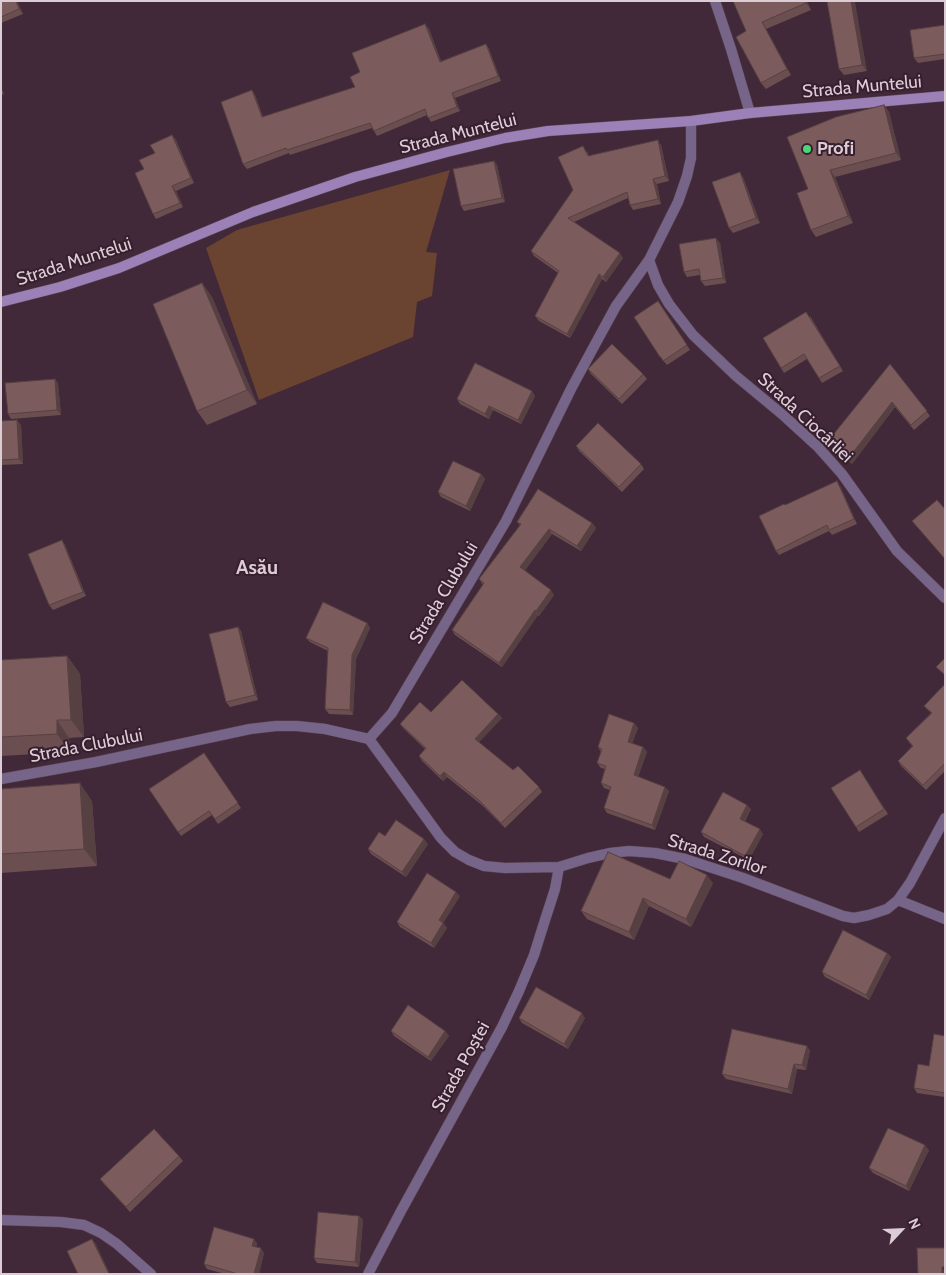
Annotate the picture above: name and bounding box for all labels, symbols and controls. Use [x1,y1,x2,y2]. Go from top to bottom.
street label: Strada Muntelui [801,71,923,103]
street label: Strada Muntelui [397,109,519,159]
place label: Profi [817,138,854,160]
marker: Profi [801,143,813,155]
street label: Strada Muntelui [14,233,134,291]
street label: Strada Ciocârliei [753,368,857,468]
street label: Strada Clubului [405,538,483,648]
district label: Asău [236,556,278,580]
street label: Strada Clubului [28,724,144,768]
street label: Strada Zorilor [665,830,769,880]
street label: Strada Poștei [427,1018,495,1116]
north arrow [876,1205,926,1255]
text: N [904,1215,925,1232]

